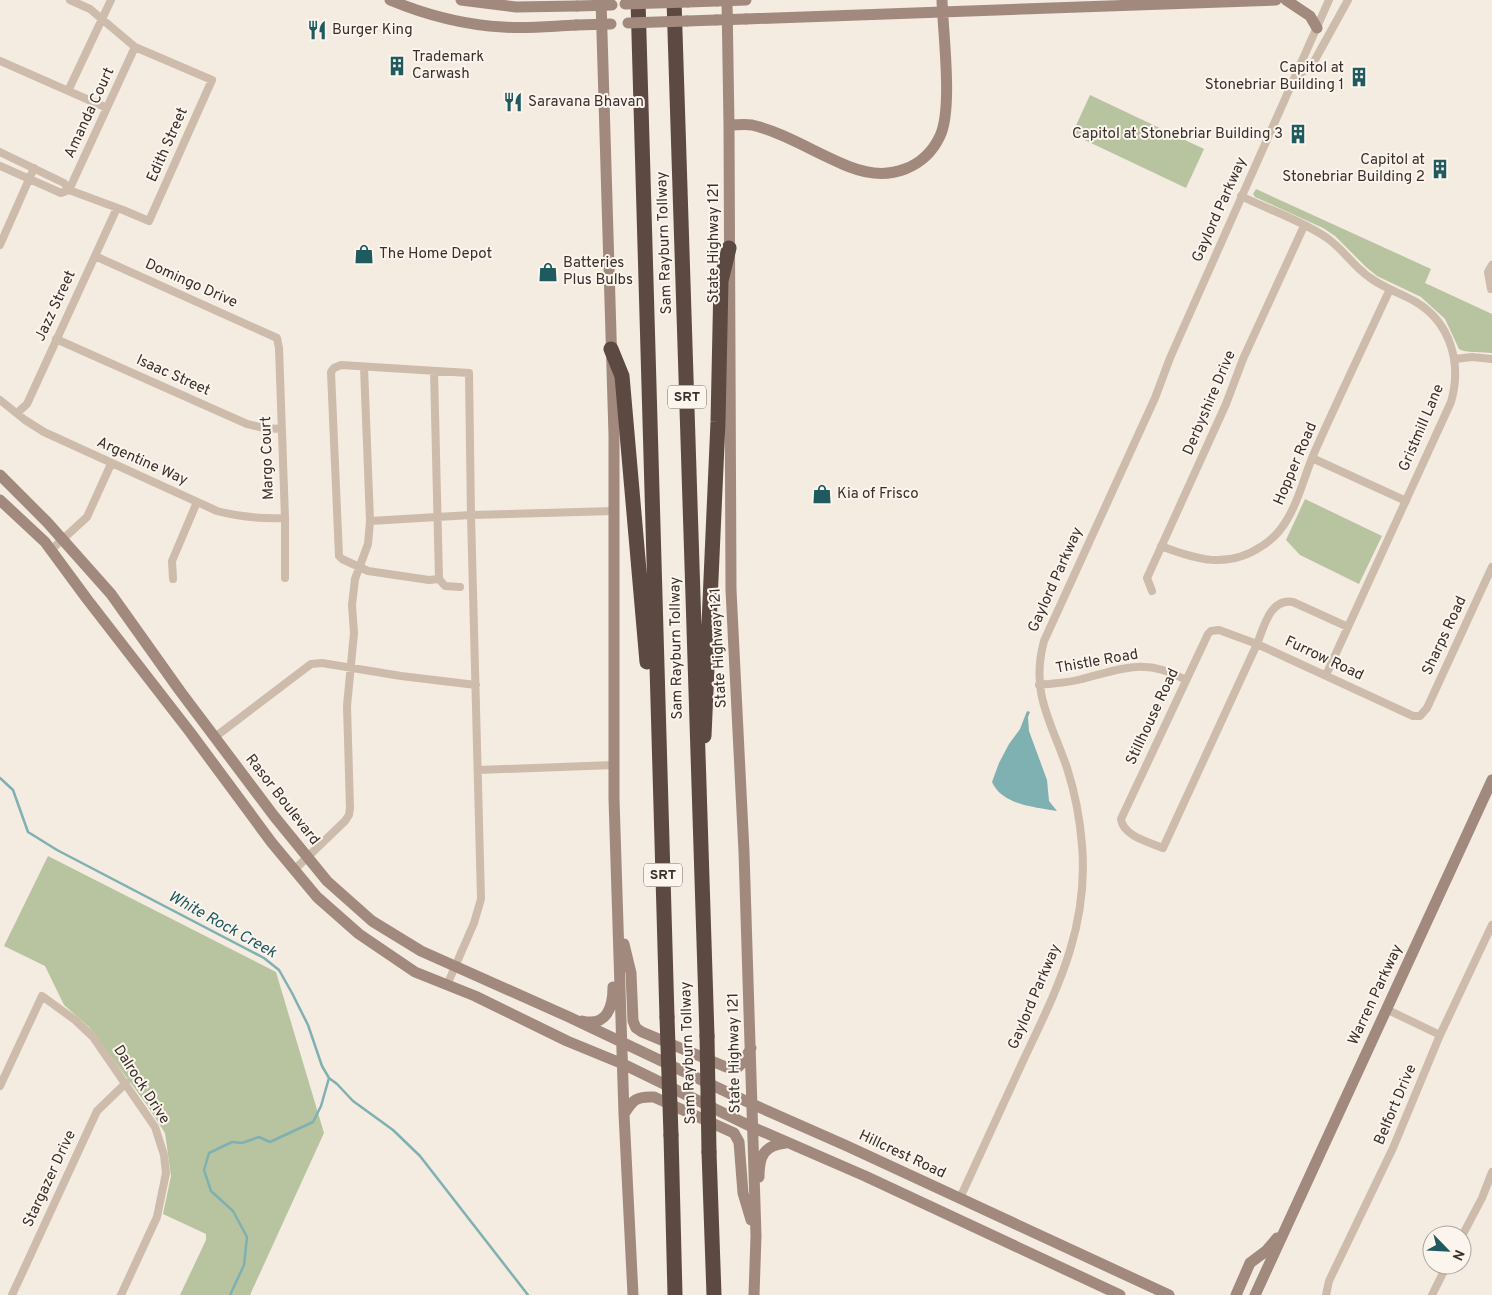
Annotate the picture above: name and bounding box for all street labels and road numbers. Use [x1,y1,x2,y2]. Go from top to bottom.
street label: Amanda Court [61,65,119,161]
street label: Edith Street [143,105,193,185]
street label: Gaylord Parkway [1188,155,1252,265]
street label: Sam Rayburn Tollway [653,171,677,315]
street label: State Highway 121 [705,183,724,303]
street label: Domingo Drive [142,255,240,313]
street label: Jazz Street [31,268,81,344]
street label: Derbyshire Drive [1179,348,1241,458]
street label: Isaac Street [133,351,213,401]
street label: Gristmill Lane [1395,381,1449,475]
road number: SRT [668,386,706,408]
street label: Margo Court [257,416,279,500]
street label: Hopper Road [1270,420,1322,508]
street label: Argentine Way [94,433,191,491]
street label: Gaylord Parkway [1024,525,1088,635]
street label: Sam Rayburn Tollway [666,576,688,720]
street label: State Highway 121 [706,587,732,709]
street label: Sharps Road [1418,593,1472,679]
street label: Furrow Road [1282,632,1366,686]
street label: Thistle Road [1054,645,1140,679]
street label: Stillhouse Road [1122,666,1184,768]
street label: Rasor Boulevard [241,751,323,849]
road number: SRT [644,864,682,886]
street label: Gaylord Parkway [1004,941,1066,1053]
street label: Warren Parkway [1344,942,1408,1048]
street label: Sam Rayburn Tollway [677,981,701,1125]
street label: State Highway 121 [724,993,746,1113]
street label: Dalrock Drive [108,1042,174,1128]
street label: Belfort Drive [1371,1062,1421,1148]
street label: Stargazer Drive [19,1127,81,1231]
street label: Hillcrest Road [855,1127,949,1183]

